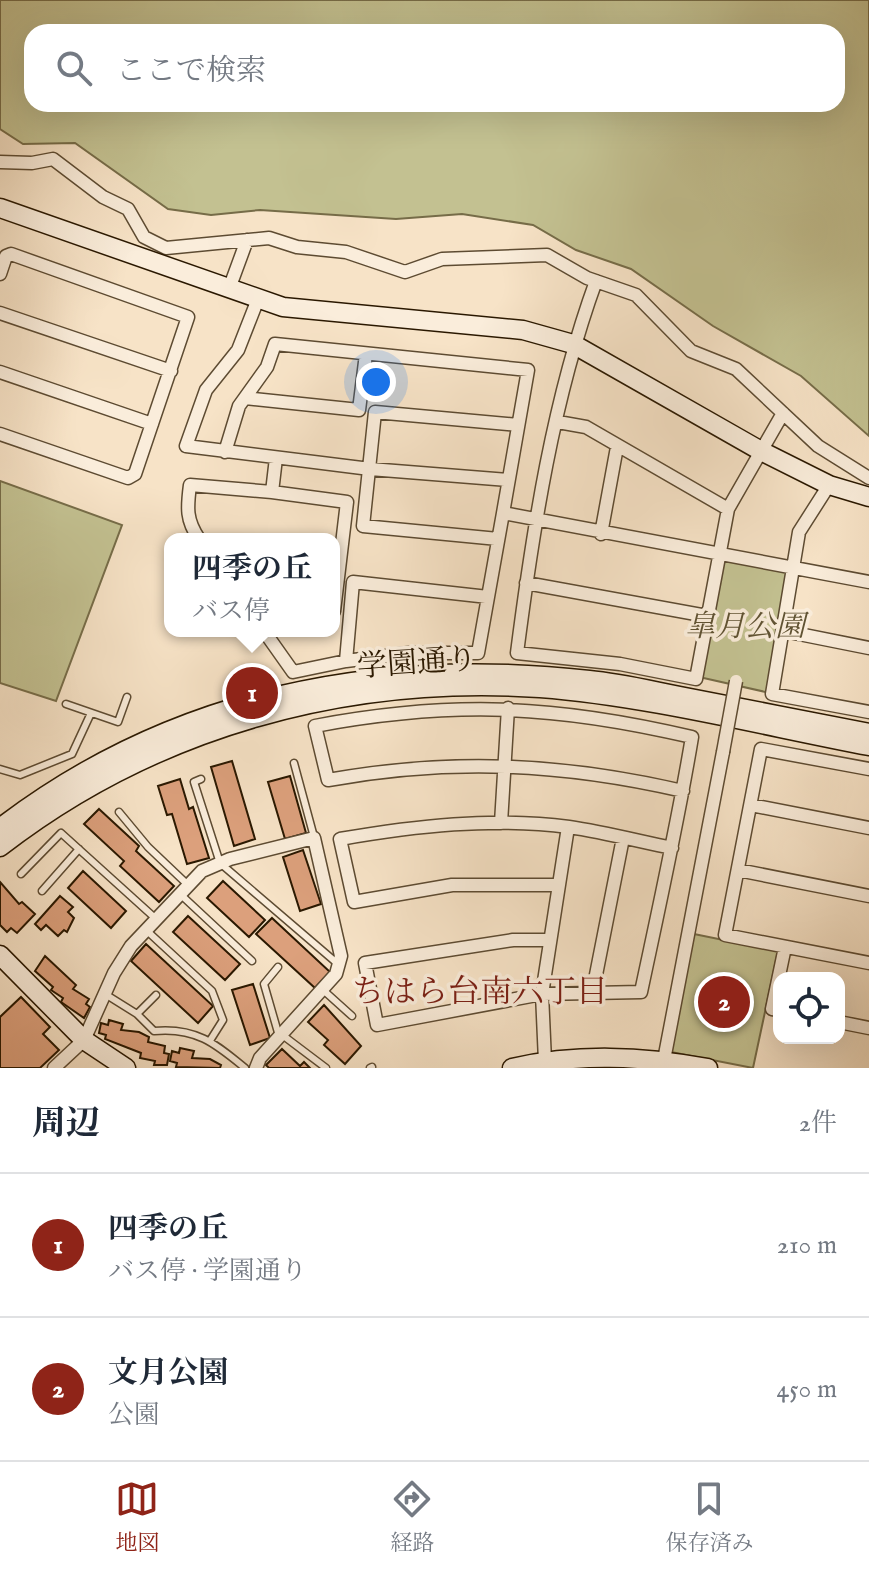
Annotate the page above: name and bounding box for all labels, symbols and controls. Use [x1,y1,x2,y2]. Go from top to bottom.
search box [24,24,845,112]
icon: search [52,46,96,90]
text: ここで検索 [116,53,266,91]
your location [356,362,396,402]
popup [164,533,340,637]
text: 四季の丘 [192,551,312,589]
text: バス停 [192,595,270,628]
park label: 皐月公園 [685,609,810,647]
street label: 学園通り [356,641,478,687]
pin: 1 [226,663,278,723]
pin: 2 [698,972,750,1032]
map controls [773,972,845,1044]
button: locate [773,972,845,1044]
district label: ちはら台南六丁目 [352,973,608,1014]
text: 周辺 [32,1103,100,1146]
text: 2件 [799,1107,837,1140]
text: 四季の丘 [108,1211,228,1249]
text: 1 [53,1229,63,1262]
text: 210 m [777,1229,837,1262]
text: バス停 · 学園通り [108,1255,307,1288]
text: 文月公園 [108,1355,228,1393]
text: 2 [52,1373,64,1406]
text: 450 m [777,1373,837,1406]
text: 公園 [108,1399,160,1432]
tab: 地図 [115,1477,160,1558]
tab: 経路 [390,1477,435,1558]
tab: 保存済み [665,1477,754,1558]

